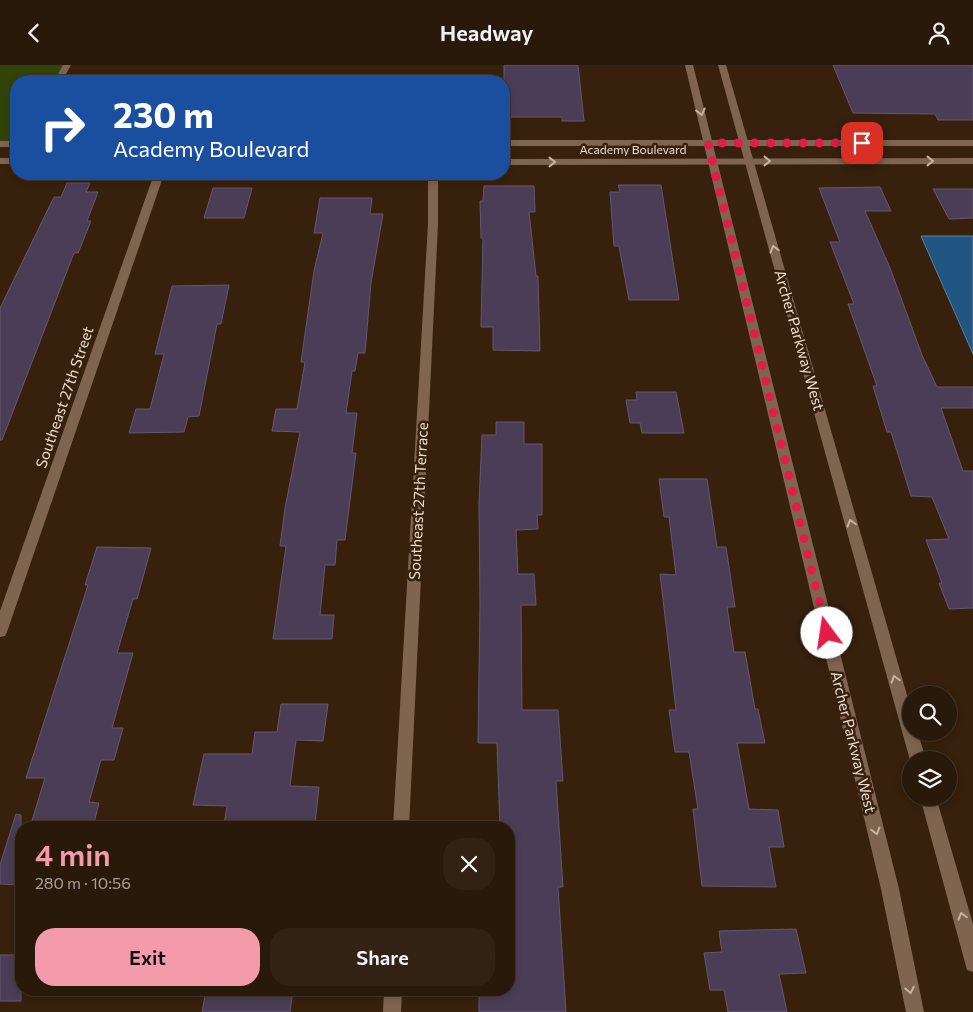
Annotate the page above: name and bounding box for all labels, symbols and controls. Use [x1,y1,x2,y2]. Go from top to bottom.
icon: back [20,19,48,47]
text: Headway [440,19,533,46]
icon: person [925,19,953,47]
text: 230 m [113,92,214,135]
icon: right [30,95,95,160]
one-way arrow [695,108,706,117]
pin [841,122,883,164]
icon: arrive [848,129,876,157]
text: Academy Boulevard [113,135,309,162]
street label: Academy Boulevard [580,142,687,156]
one-way arrow [764,156,772,166]
one-way arrow [926,156,934,166]
one-way arrow [549,157,557,167]
one-way arrow [769,245,779,253]
street label: Archer Parkway West [771,268,829,412]
street label: Southeast 27th Street [31,324,97,470]
street label: Southeast 27th Terrace [405,422,431,580]
one-way arrow [846,519,857,527]
position arrow [800,606,852,658]
street label: Archer Parkway West [828,669,880,815]
one-way arrow [890,675,901,684]
map controls [902,686,957,806]
button: search [902,686,957,741]
button: layers [902,751,957,806]
one-way arrow [870,827,880,835]
text: 4 min [35,835,111,872]
button: close [443,838,495,890]
text: 280 m · 10:56 [35,873,131,892]
one-way arrow [957,913,967,921]
button: Exit [35,928,260,986]
button: Share [270,928,495,986]
one-way arrow [905,986,915,994]

